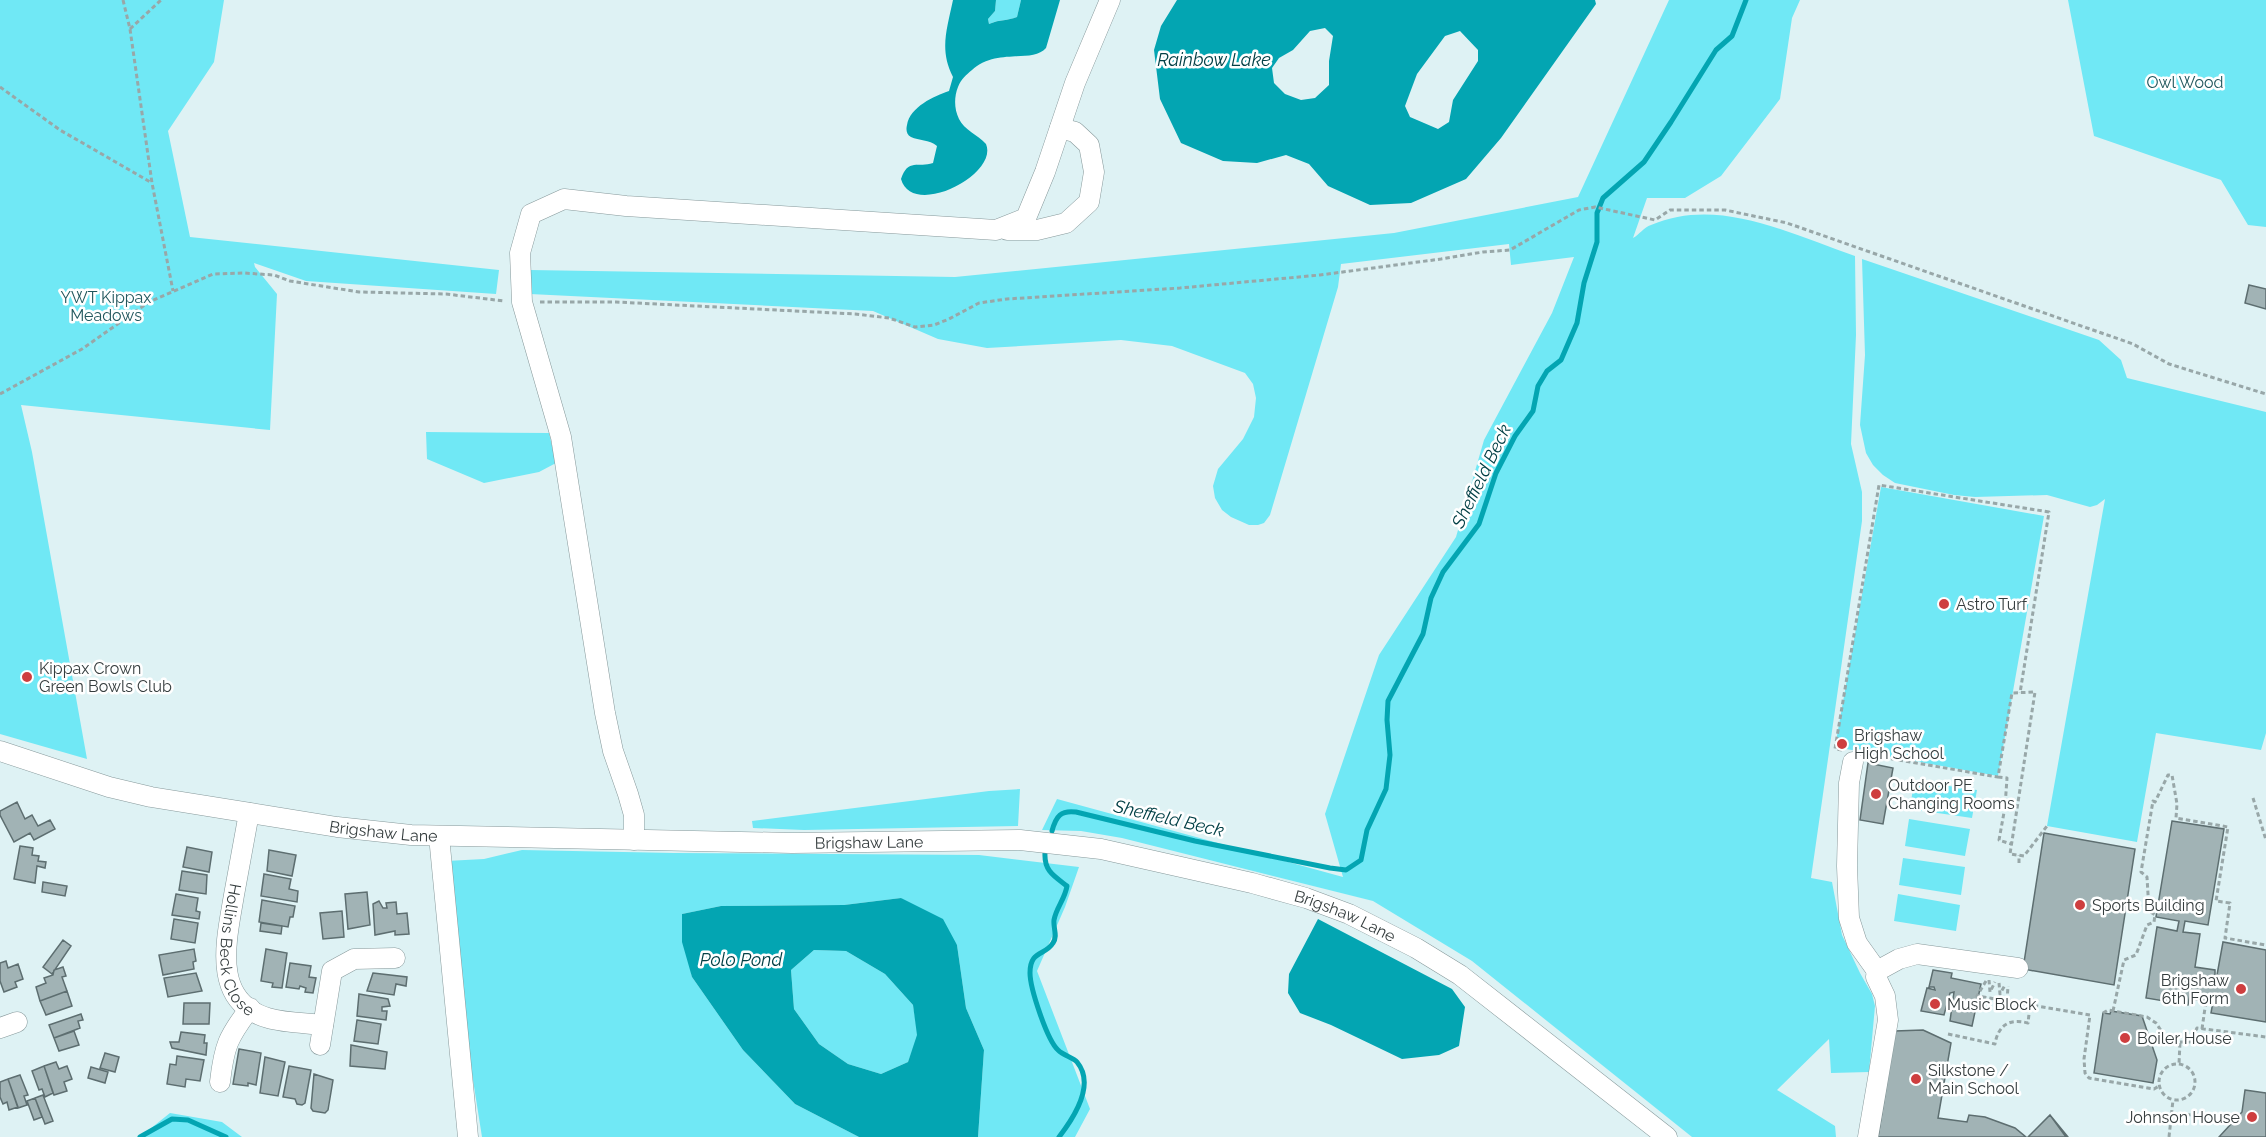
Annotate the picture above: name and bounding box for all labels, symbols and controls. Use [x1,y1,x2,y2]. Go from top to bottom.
water label: Rainbow Lake [1157,49,1271,70]
park label: Owl Wood [2146,73,2224,92]
park label: YWT Kippax Meadows [61,288,151,325]
water label: Sheffield Beck [1446,420,1515,532]
place label: Astro Turf [1956,595,2028,614]
marker: Astro Turf [1937,597,1951,611]
place label: Kippax Crown Green Bowls Club [39,659,172,696]
marker: Kippax Crown Green Bowls Club [20,670,34,684]
place label: Brigshaw High School [1854,726,1944,763]
marker: Brigshaw High School [1835,737,1849,751]
place label: Outdoor PE Changing Rooms [1888,776,2015,813]
marker: Outdoor PE Changing Rooms [1869,787,1883,801]
water label: Sheffield Beck [1111,795,1227,841]
street label: Brigshaw Lane [328,816,438,845]
street label: Brigshaw Lane [815,832,924,852]
street label: Hollins Beck Close [217,882,258,1020]
street label: Brigshaw Lane [1292,886,1399,946]
place label: Sports Building [2092,896,2205,915]
marker: Sports Building [2073,898,2087,912]
water label: Polo Pond [700,949,783,970]
place label: Brigshaw 6th Form [2161,971,2229,1008]
marker: Brigshaw 6th Form [2234,982,2248,996]
place label: Music Block [1947,995,2037,1014]
marker: Music Block [1928,997,1942,1011]
place label: Boiler House [2137,1029,2232,1048]
marker: Boiler House [2118,1031,2132,1045]
place label: Silkstone / Main School [1928,1061,2019,1098]
marker: Silkstone / Main School [1909,1072,1923,1086]
place label: Johnson House [2126,1108,2240,1127]
marker: Johnson House [2245,1110,2259,1124]

